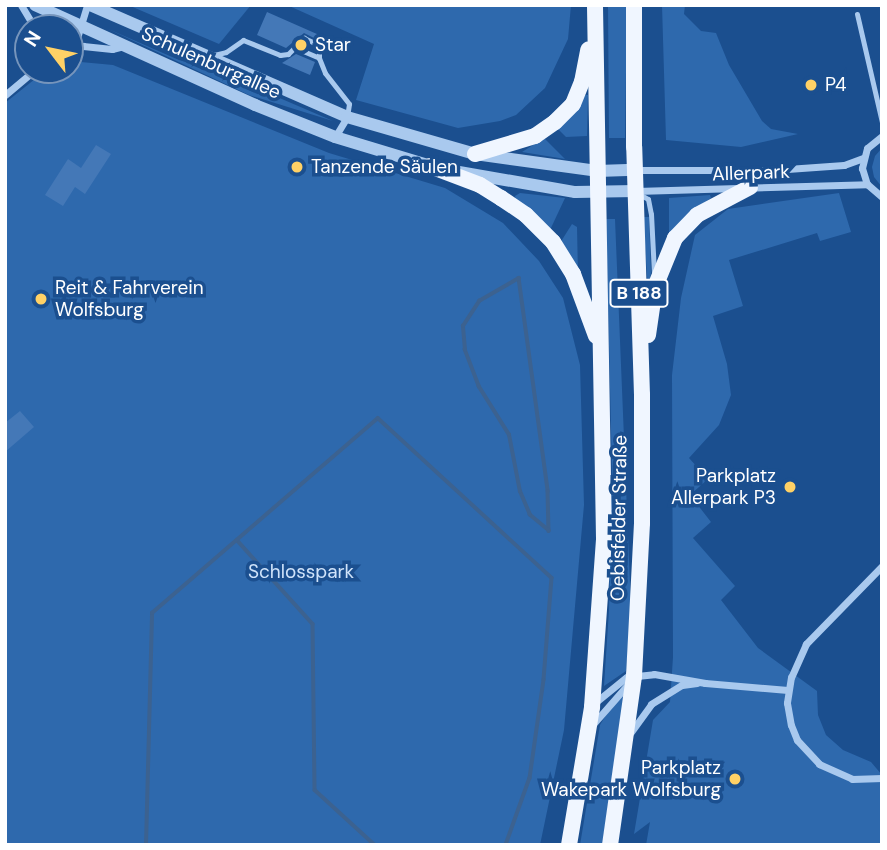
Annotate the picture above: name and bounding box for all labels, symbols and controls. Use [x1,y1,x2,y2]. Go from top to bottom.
north arrow [14,14,84,84]
street label: Schulenburgallee [138,22,284,104]
text: N [18,26,47,51]
place label: Star [315,34,351,56]
marker: Star [293,37,309,53]
place label: P4 [825,74,846,96]
marker: P4 [803,77,819,93]
place label: Tanzende Säulen [311,156,458,178]
marker: Tanzende Säulen [289,159,305,175]
street label: Allerpark [712,160,790,186]
place label: Reit & Fahrverein Wolfsburg [55,277,204,321]
road number: B 188 [609,278,669,307]
marker: Reit & Fahrverein Wolfsburg [33,291,49,307]
street label: Oebisfelder Straße [606,435,632,601]
place label: Parkplatz Allerpark P3 [671,465,776,509]
marker: Parkplatz Allerpark P3 [782,479,798,495]
park label: Schlosspark [248,561,354,583]
place label: Parkplatz Wakepark Wolfsburg [541,757,721,801]
marker: Parkplatz Wakepark Wolfsburg [727,771,743,787]

